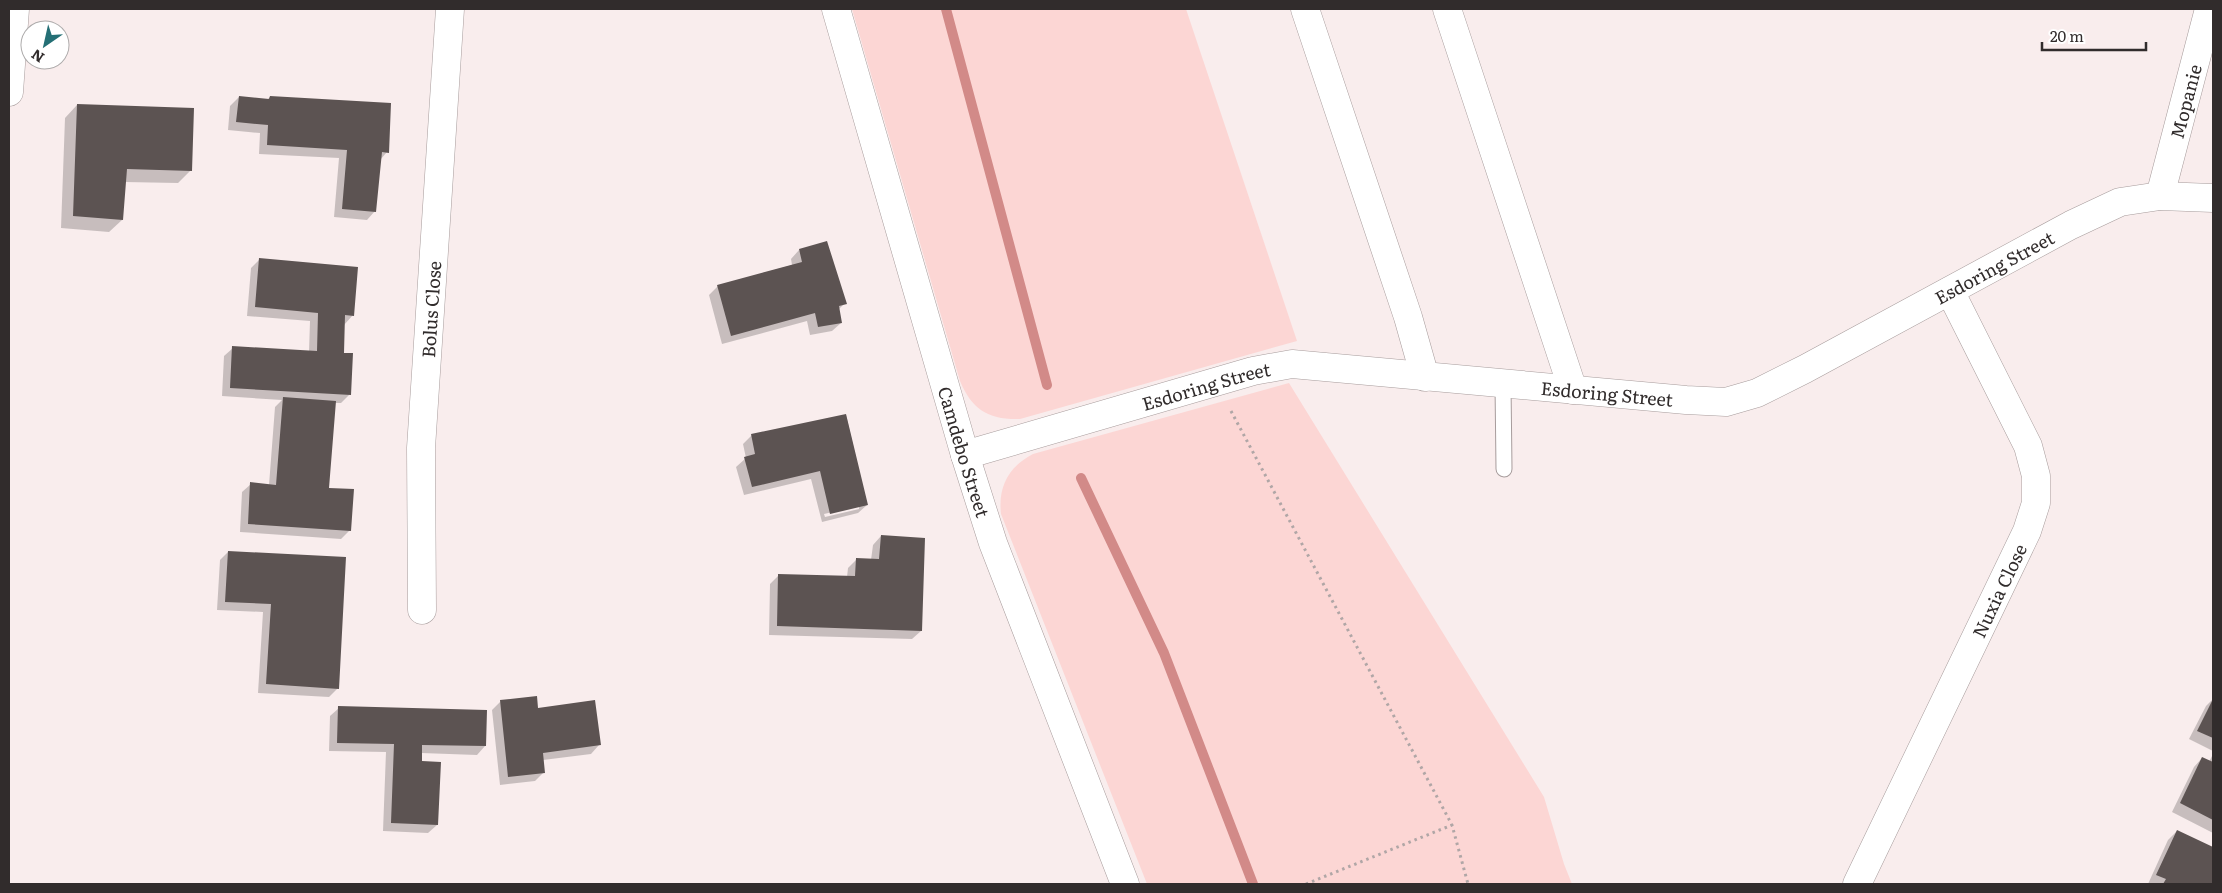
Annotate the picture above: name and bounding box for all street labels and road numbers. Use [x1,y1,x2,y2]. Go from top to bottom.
street label: Mopanie [2162,61,2208,141]
street label: Esdoring Street [1929,223,2059,310]
street label: Bolus Close [413,260,447,359]
street label: Esdoring Street [1139,355,1273,416]
street label: Esdoring Street [1540,373,1675,412]
street label: Camdebo Street [932,383,998,521]
street label: Nuxia Close [1964,539,2033,642]

